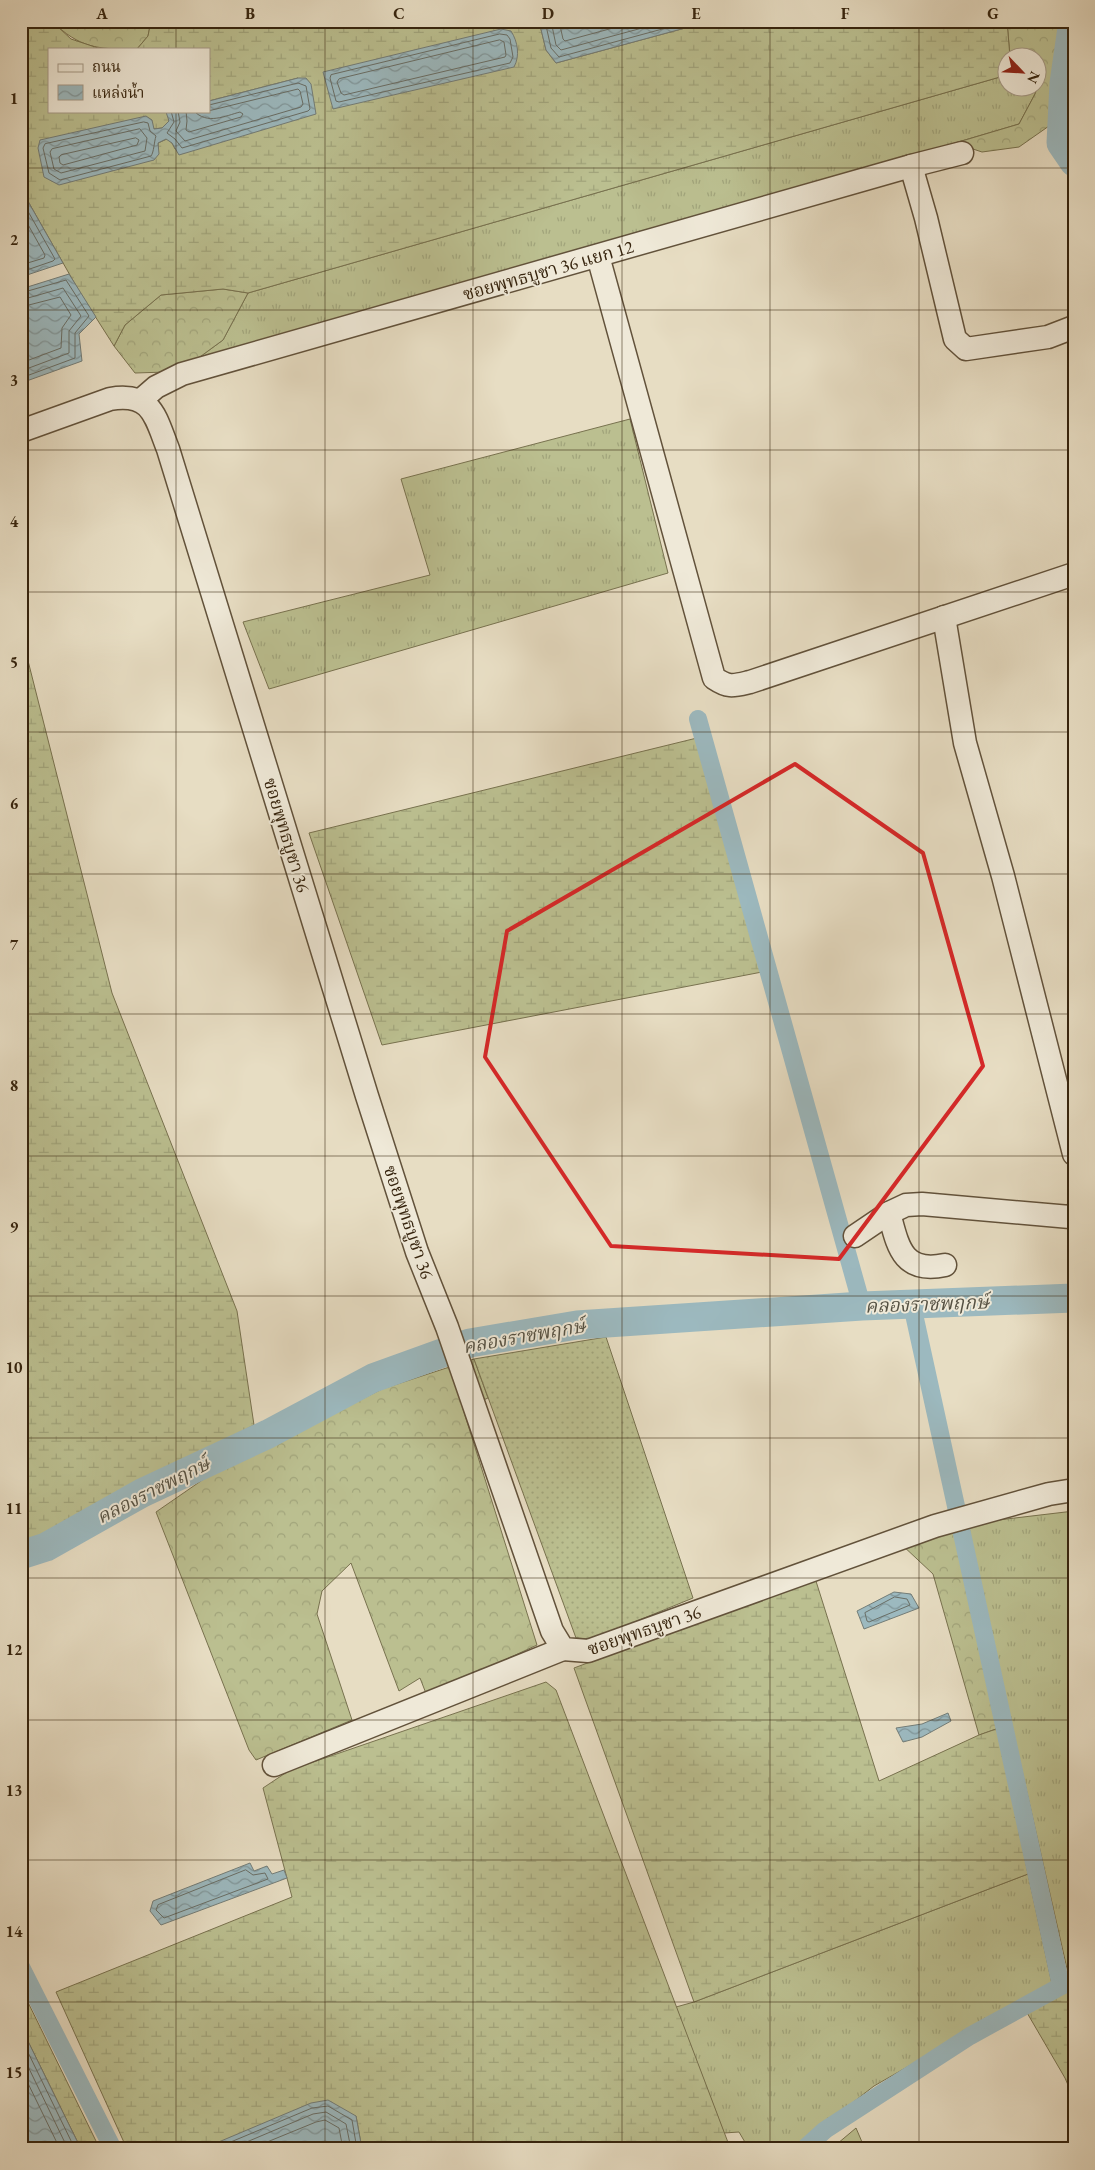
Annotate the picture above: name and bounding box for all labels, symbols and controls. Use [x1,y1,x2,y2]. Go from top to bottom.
text: A [95,3,108,24]
text: B [245,3,255,24]
text: C [393,3,405,24]
text: D [542,3,554,24]
text: E [691,3,701,24]
text: F [841,3,850,24]
text: G [987,3,999,24]
legend [48,48,210,112]
north arrow [998,48,1048,98]
text: ถนน [92,57,121,76]
text: N [1023,69,1044,87]
text: แหล่งน้ำ [92,82,144,102]
text: 1 [10,88,18,109]
text: 2 [10,229,19,250]
street label: ซอยพุทธบูชา 36 แยก 12 [460,235,637,306]
text: 3 [10,370,18,391]
text: 4 [10,511,19,532]
text: 5 [10,652,18,673]
street label: ซอยพุทธบูชา 36 [258,775,315,896]
text: 6 [10,793,19,814]
text: 7 [10,934,19,955]
text: 8 [10,1075,18,1096]
street label: ซอยพุทธบูชา 36 [378,1162,439,1282]
text: 9 [10,1216,19,1237]
water label: คลองราชพฤกษ์ [865,1289,993,1319]
water label: คลองราชพฤกษ์ [461,1312,590,1359]
text: 10 [6,1357,23,1378]
water label: คลองราชพฤกษ์ [92,1449,217,1529]
text: 11 [6,1498,22,1519]
street label: ซอยพุทธบูชา 36 [584,1600,704,1661]
text: 12 [6,1639,23,1660]
text: 13 [6,1780,22,1801]
text: 14 [6,1921,23,1942]
text: 15 [6,2062,22,2083]

